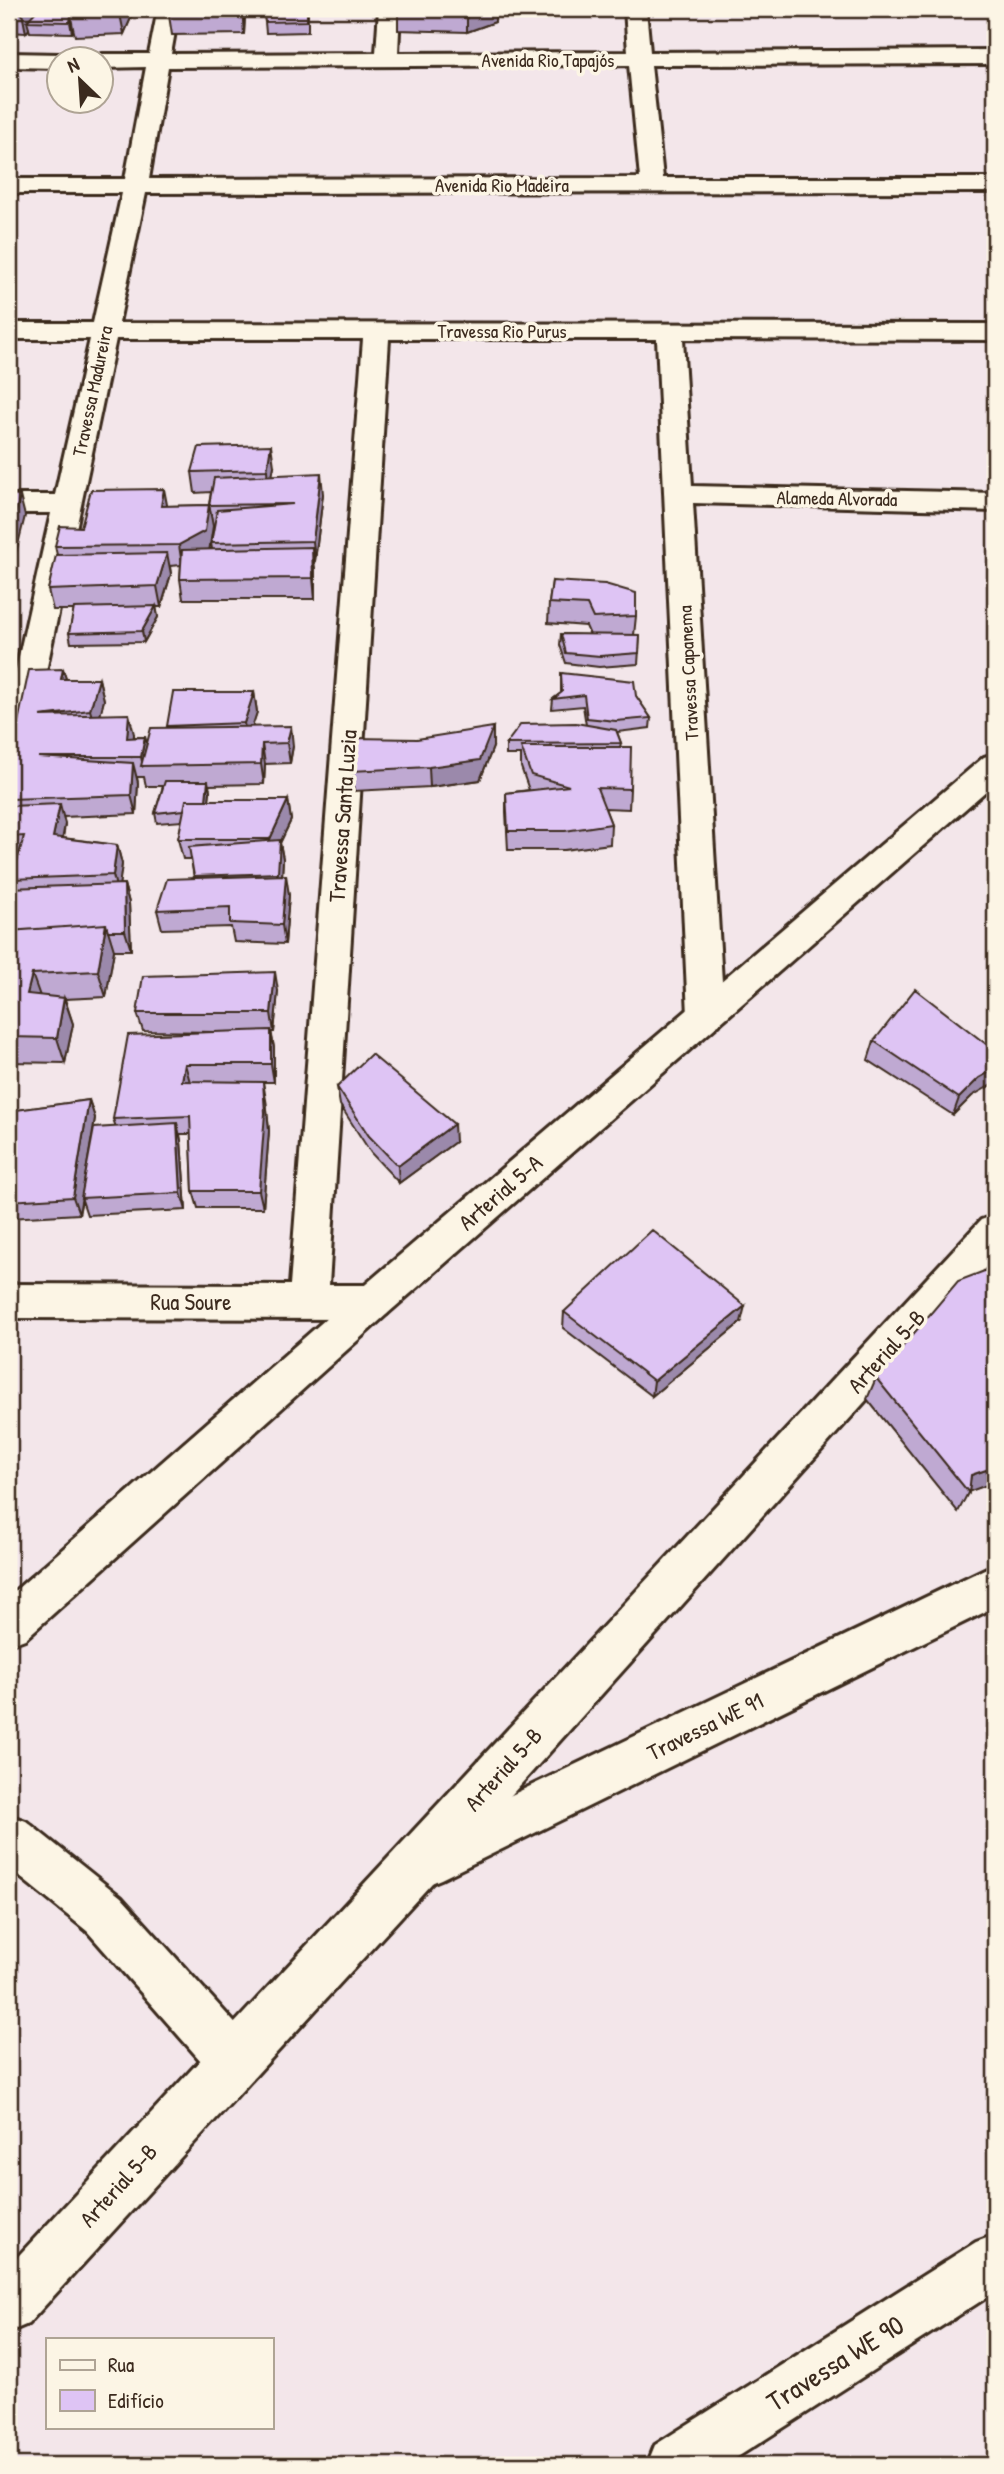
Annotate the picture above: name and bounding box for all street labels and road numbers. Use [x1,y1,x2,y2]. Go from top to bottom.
street label: Avenida Rio Tapajós [482,47,614,73]
street label: Avenida Rio Madeira [435,172,570,198]
street label: Travessa Rio Purus [437,318,567,344]
street label: Travessa Madureira [65,323,119,459]
street label: Alameda Alvorada [776,484,898,512]
street label: Travessa Capanema [671,604,705,741]
street label: Travessa Santa Luzia [321,729,363,903]
street label: Arterial 5-A [451,1147,549,1237]
street label: Rua Soure [151,1286,231,1317]
street label: Arterial 5-B [840,1303,932,1399]
street label: Travessa WE 91 [642,1685,768,1767]
street label: Arterial 5-B [457,1721,549,1817]
street label: Arterial 5-B [72,2137,164,2233]
street label: Travessa WE 90 [759,2306,911,2420]

